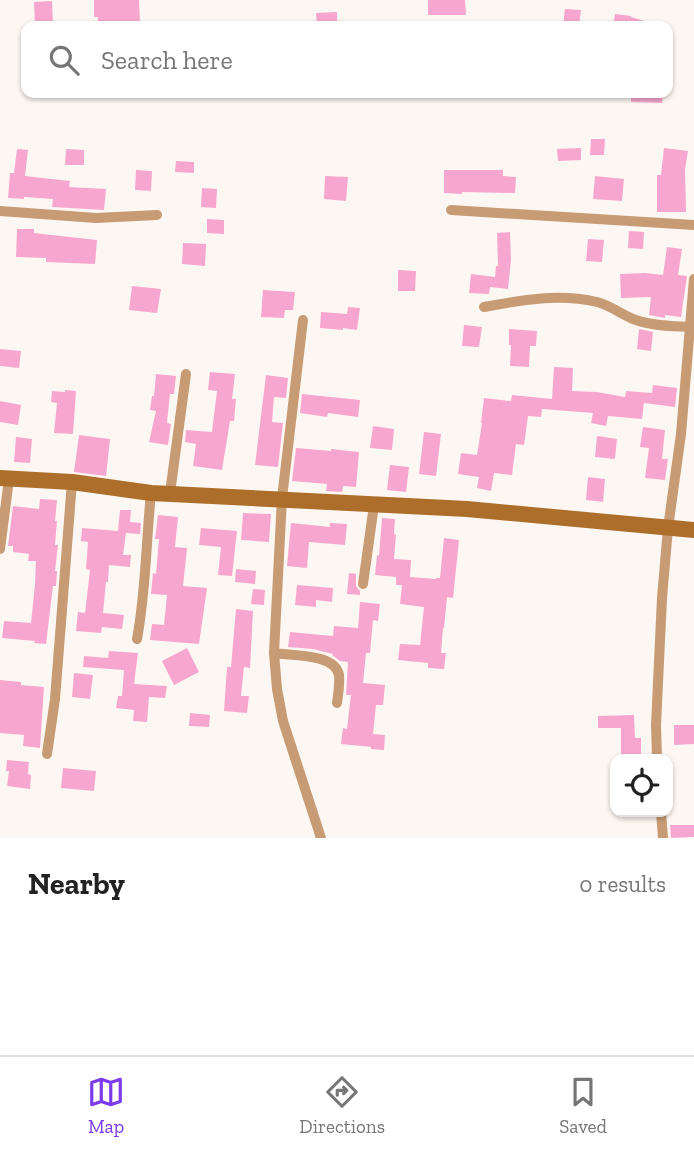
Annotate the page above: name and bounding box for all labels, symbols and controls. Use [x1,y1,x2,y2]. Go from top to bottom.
search box [21,21,673,98]
icon: search [45,41,83,79]
text: Search here [101,44,233,76]
map controls [610,754,673,817]
button: locate [610,754,673,817]
text: Nearby [28,866,125,902]
text: 0 results [579,870,666,898]
tab: Map [87,1073,125,1138]
tab: Directions [299,1073,385,1138]
tab: Saved [559,1073,607,1138]

